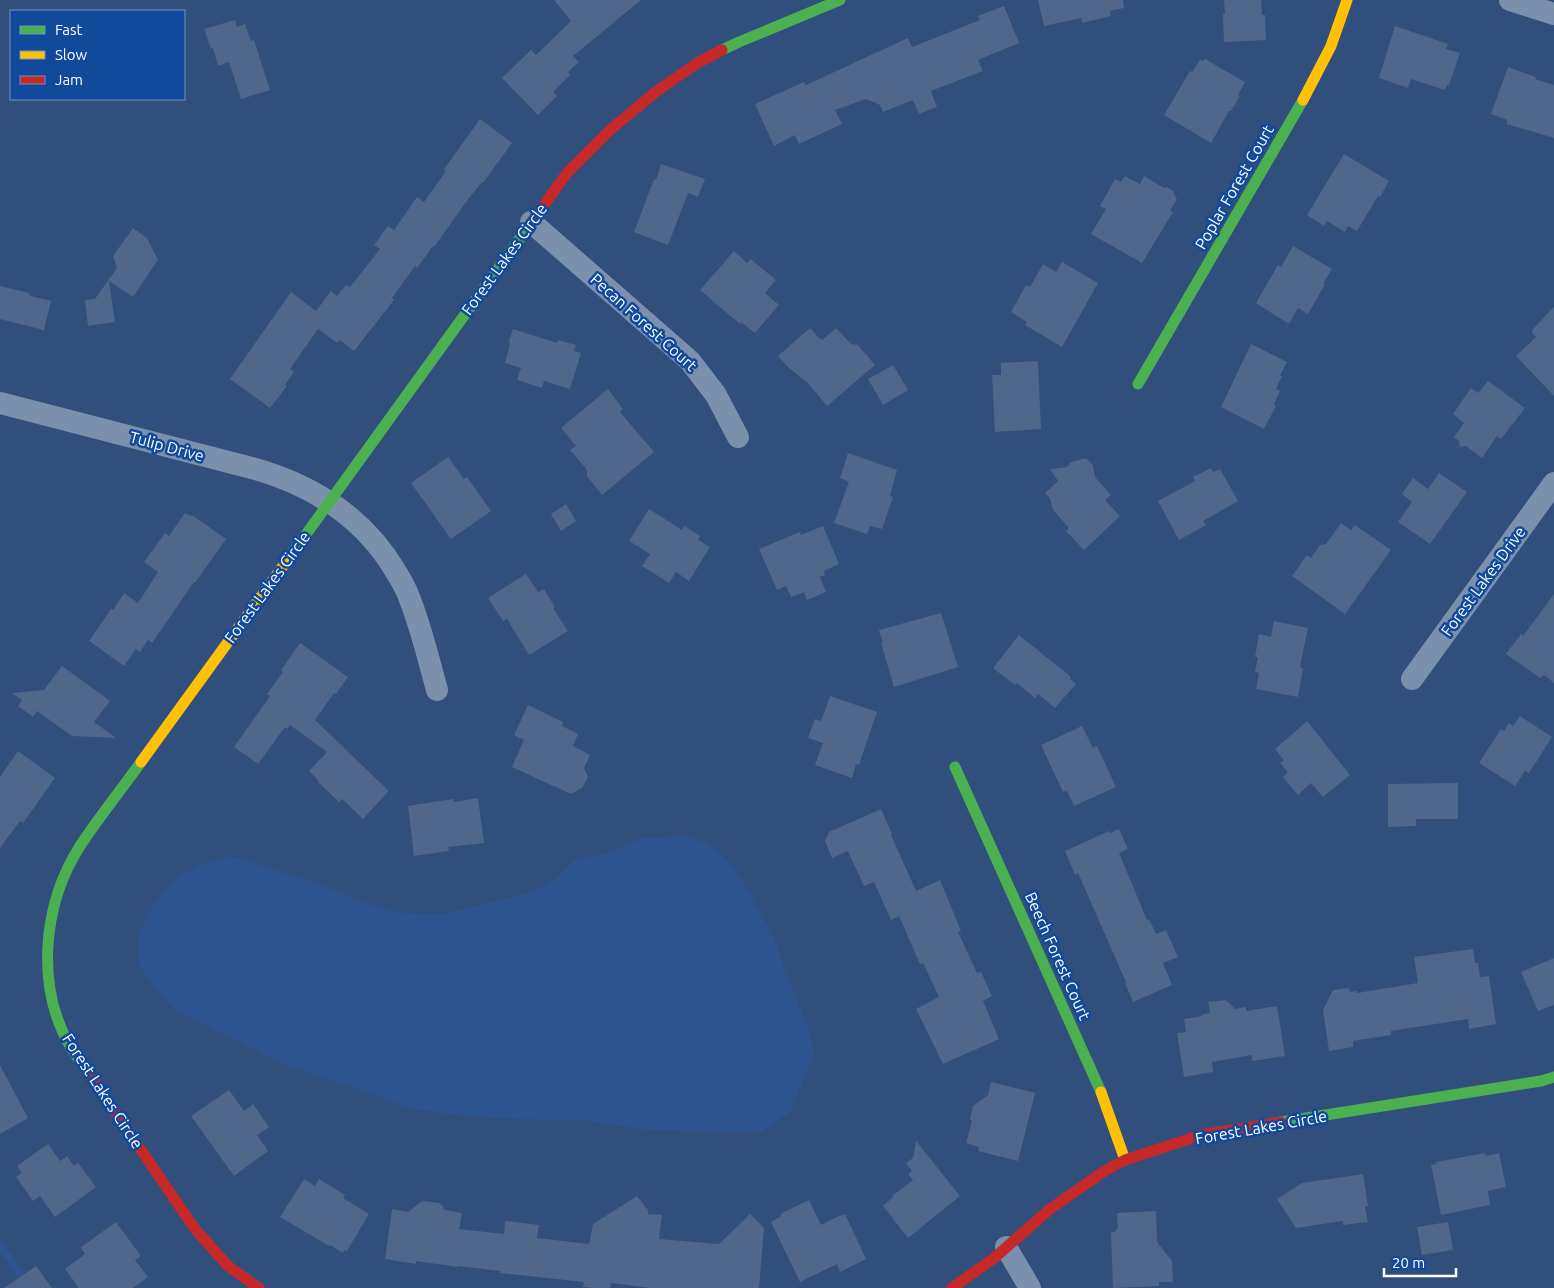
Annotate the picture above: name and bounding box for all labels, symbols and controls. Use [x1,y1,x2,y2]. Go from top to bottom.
legend [10,10,185,100]
text: Fast [55,21,83,38]
text: Slow [55,46,88,63]
text: Jam [55,71,83,88]
street label: Poplar Forest Court [1191,121,1277,252]
street label: Forest Lakes Circle [458,200,550,318]
street label: Pecan Forest Court [587,270,701,375]
street label: Tulip Drive [128,427,206,465]
street label: Forest Lakes Drive [1437,523,1529,639]
street label: Forest Lakes Circle [221,528,313,646]
street label: Beech Forest Court [1022,889,1095,1023]
street label: Forest Lakes Circle [59,1030,147,1152]
street label: Forest Lakes Circle [1194,1107,1328,1147]
scale bar [1384,1246,1456,1278]
text: 20 m [1392,1254,1425,1271]

